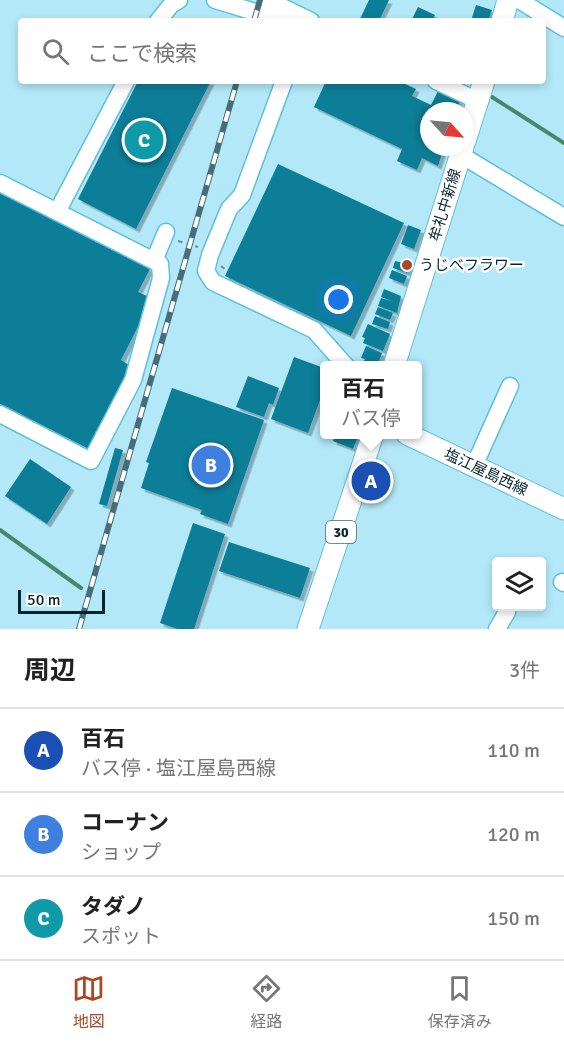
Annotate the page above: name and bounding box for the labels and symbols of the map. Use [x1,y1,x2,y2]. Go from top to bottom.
north arrow [420,102,474,156]
pin: C [124,118,164,162]
street label: 牟礼中新線 [425,166,465,244]
place label: うじべフラワー [419,256,524,274]
marker: うじべフラワー [400,258,414,272]
your location [324,285,353,314]
pin: B [192,442,230,488]
street label: 塩江屋島西線 [441,445,531,499]
pin: A [352,458,391,504]
road number: 30 [326,521,356,543]
scale bar [18,587,105,614]

